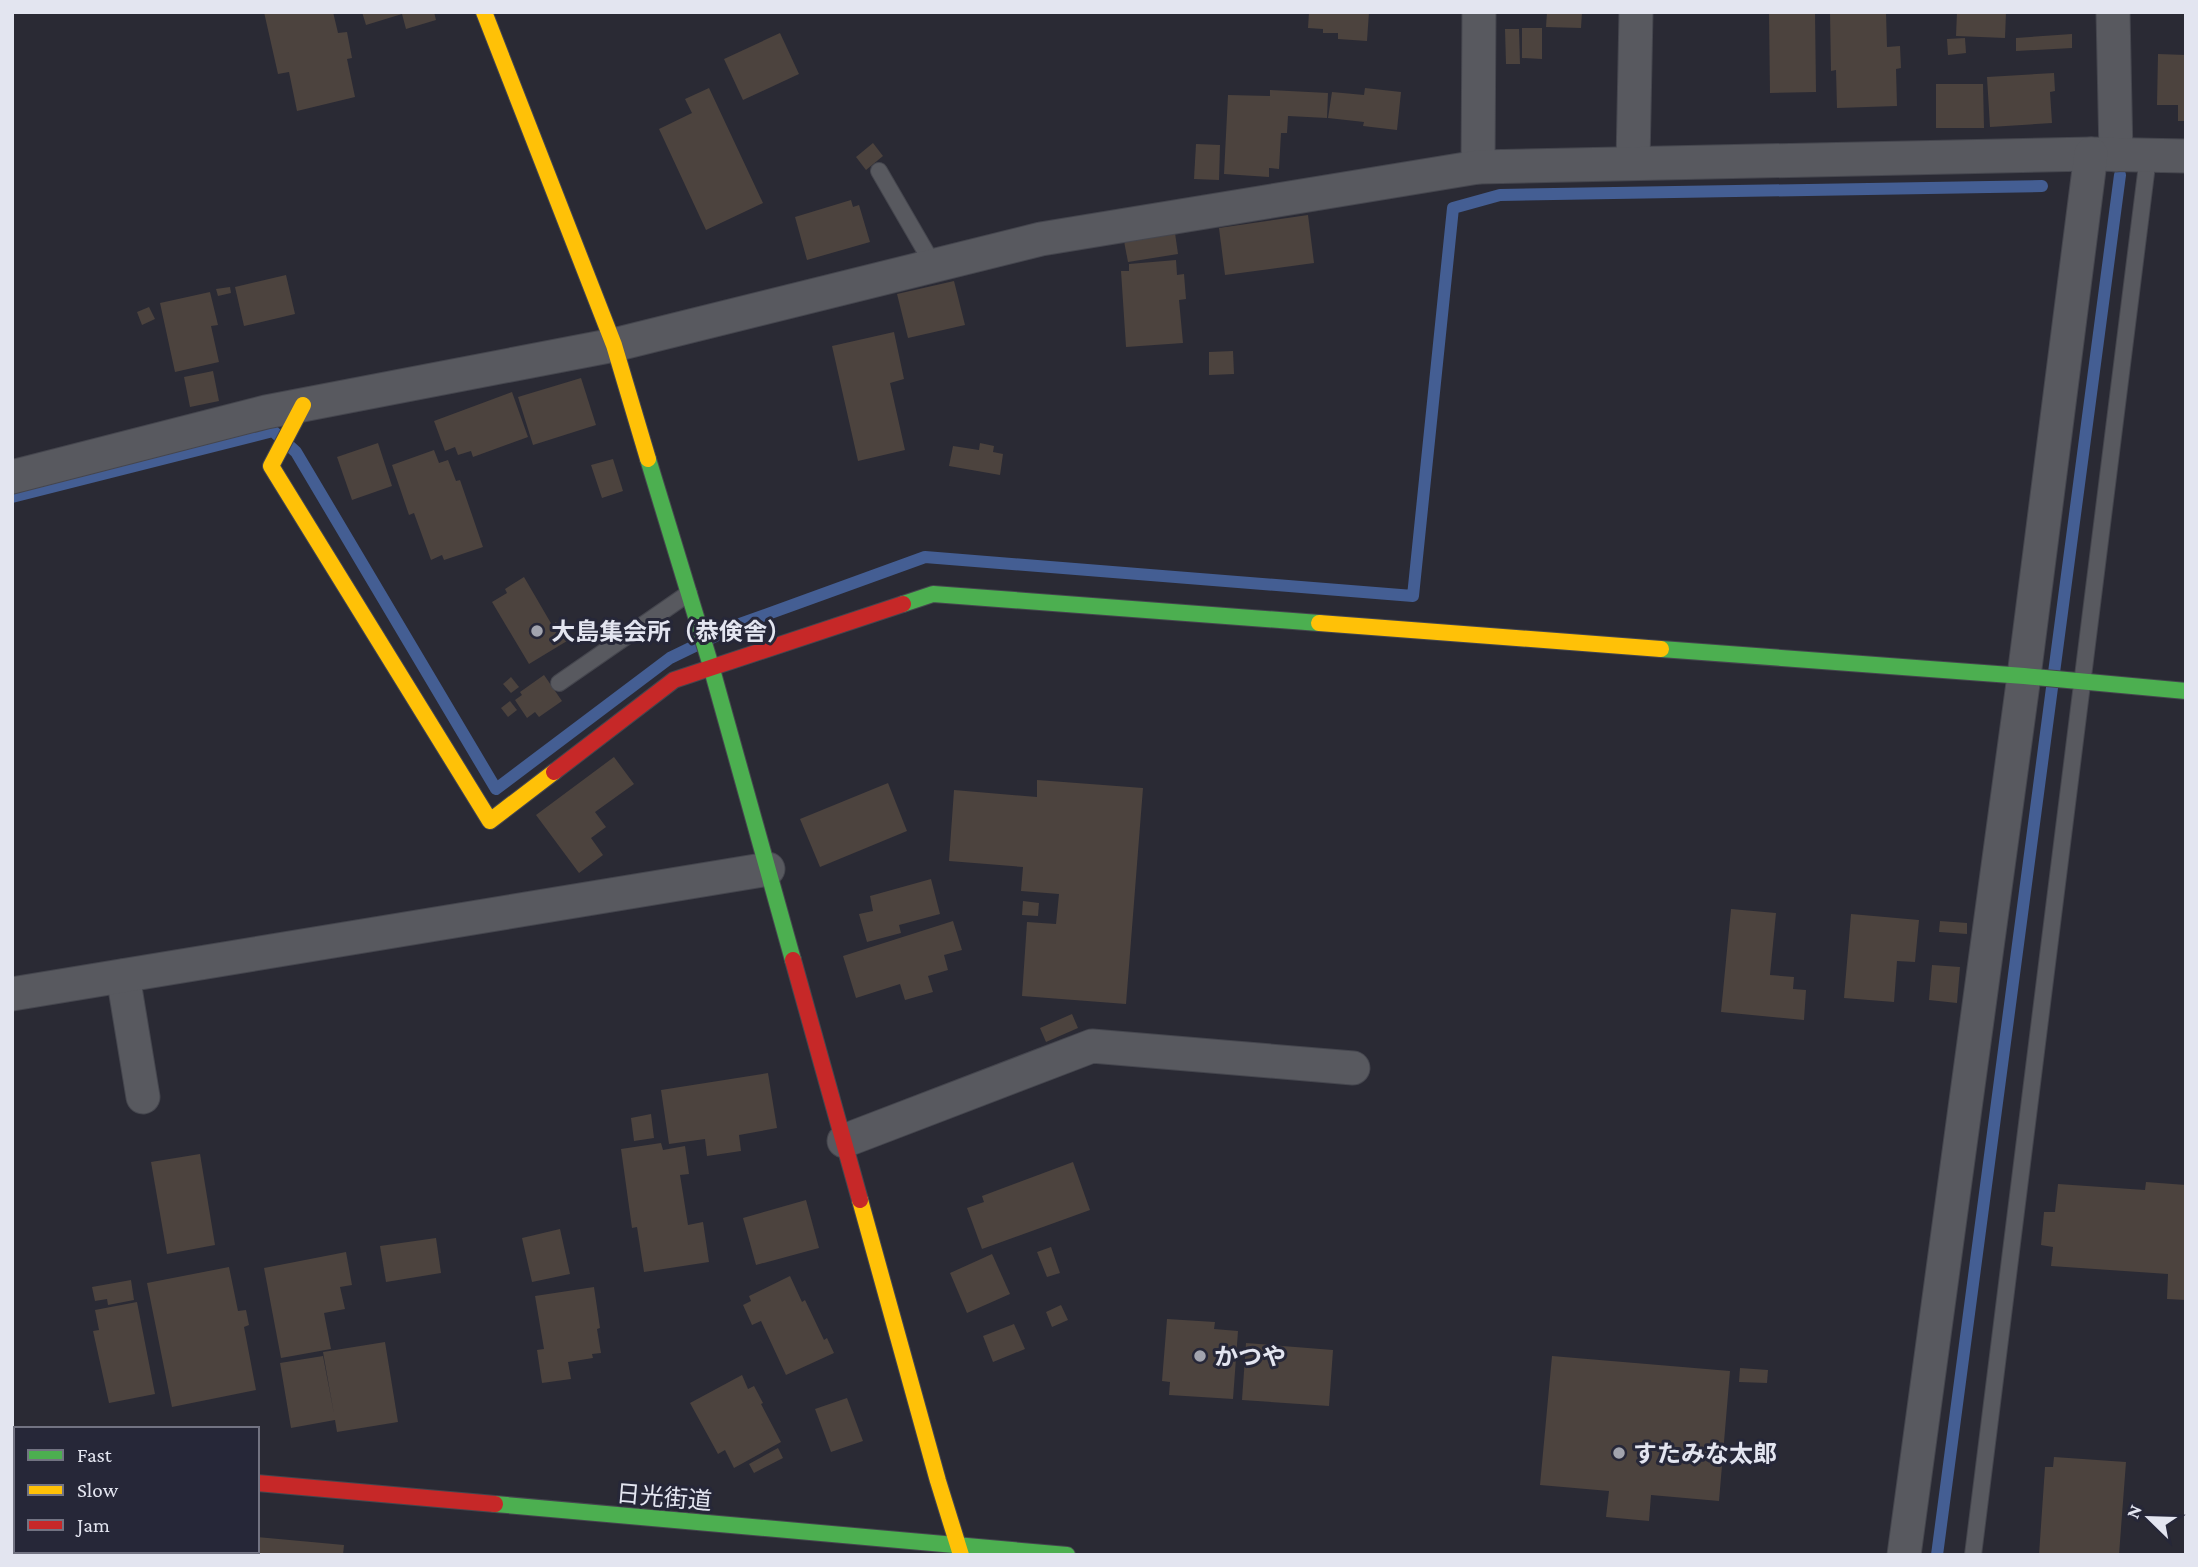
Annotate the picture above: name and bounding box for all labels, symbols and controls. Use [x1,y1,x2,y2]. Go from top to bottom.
place label: 大島集会所（恭倹舎） [551,618,791,645]
marker: 大島集会所（恭倹舎） [529,623,545,639]
place label: かつや [1214,1343,1286,1370]
marker: かつや [1192,1348,1208,1364]
legend [14,1427,259,1553]
place label: すたみな太郎 [1633,1440,1777,1467]
text: Fast [77,1443,113,1467]
marker: すたみな太郎 [1611,1445,1627,1461]
text: Slow [77,1478,119,1502]
street label: 日光街道 [615,1479,713,1515]
north arrow [2114,1483,2184,1553]
text: N [2122,1501,2146,1522]
text: Jam [75,1513,110,1537]

